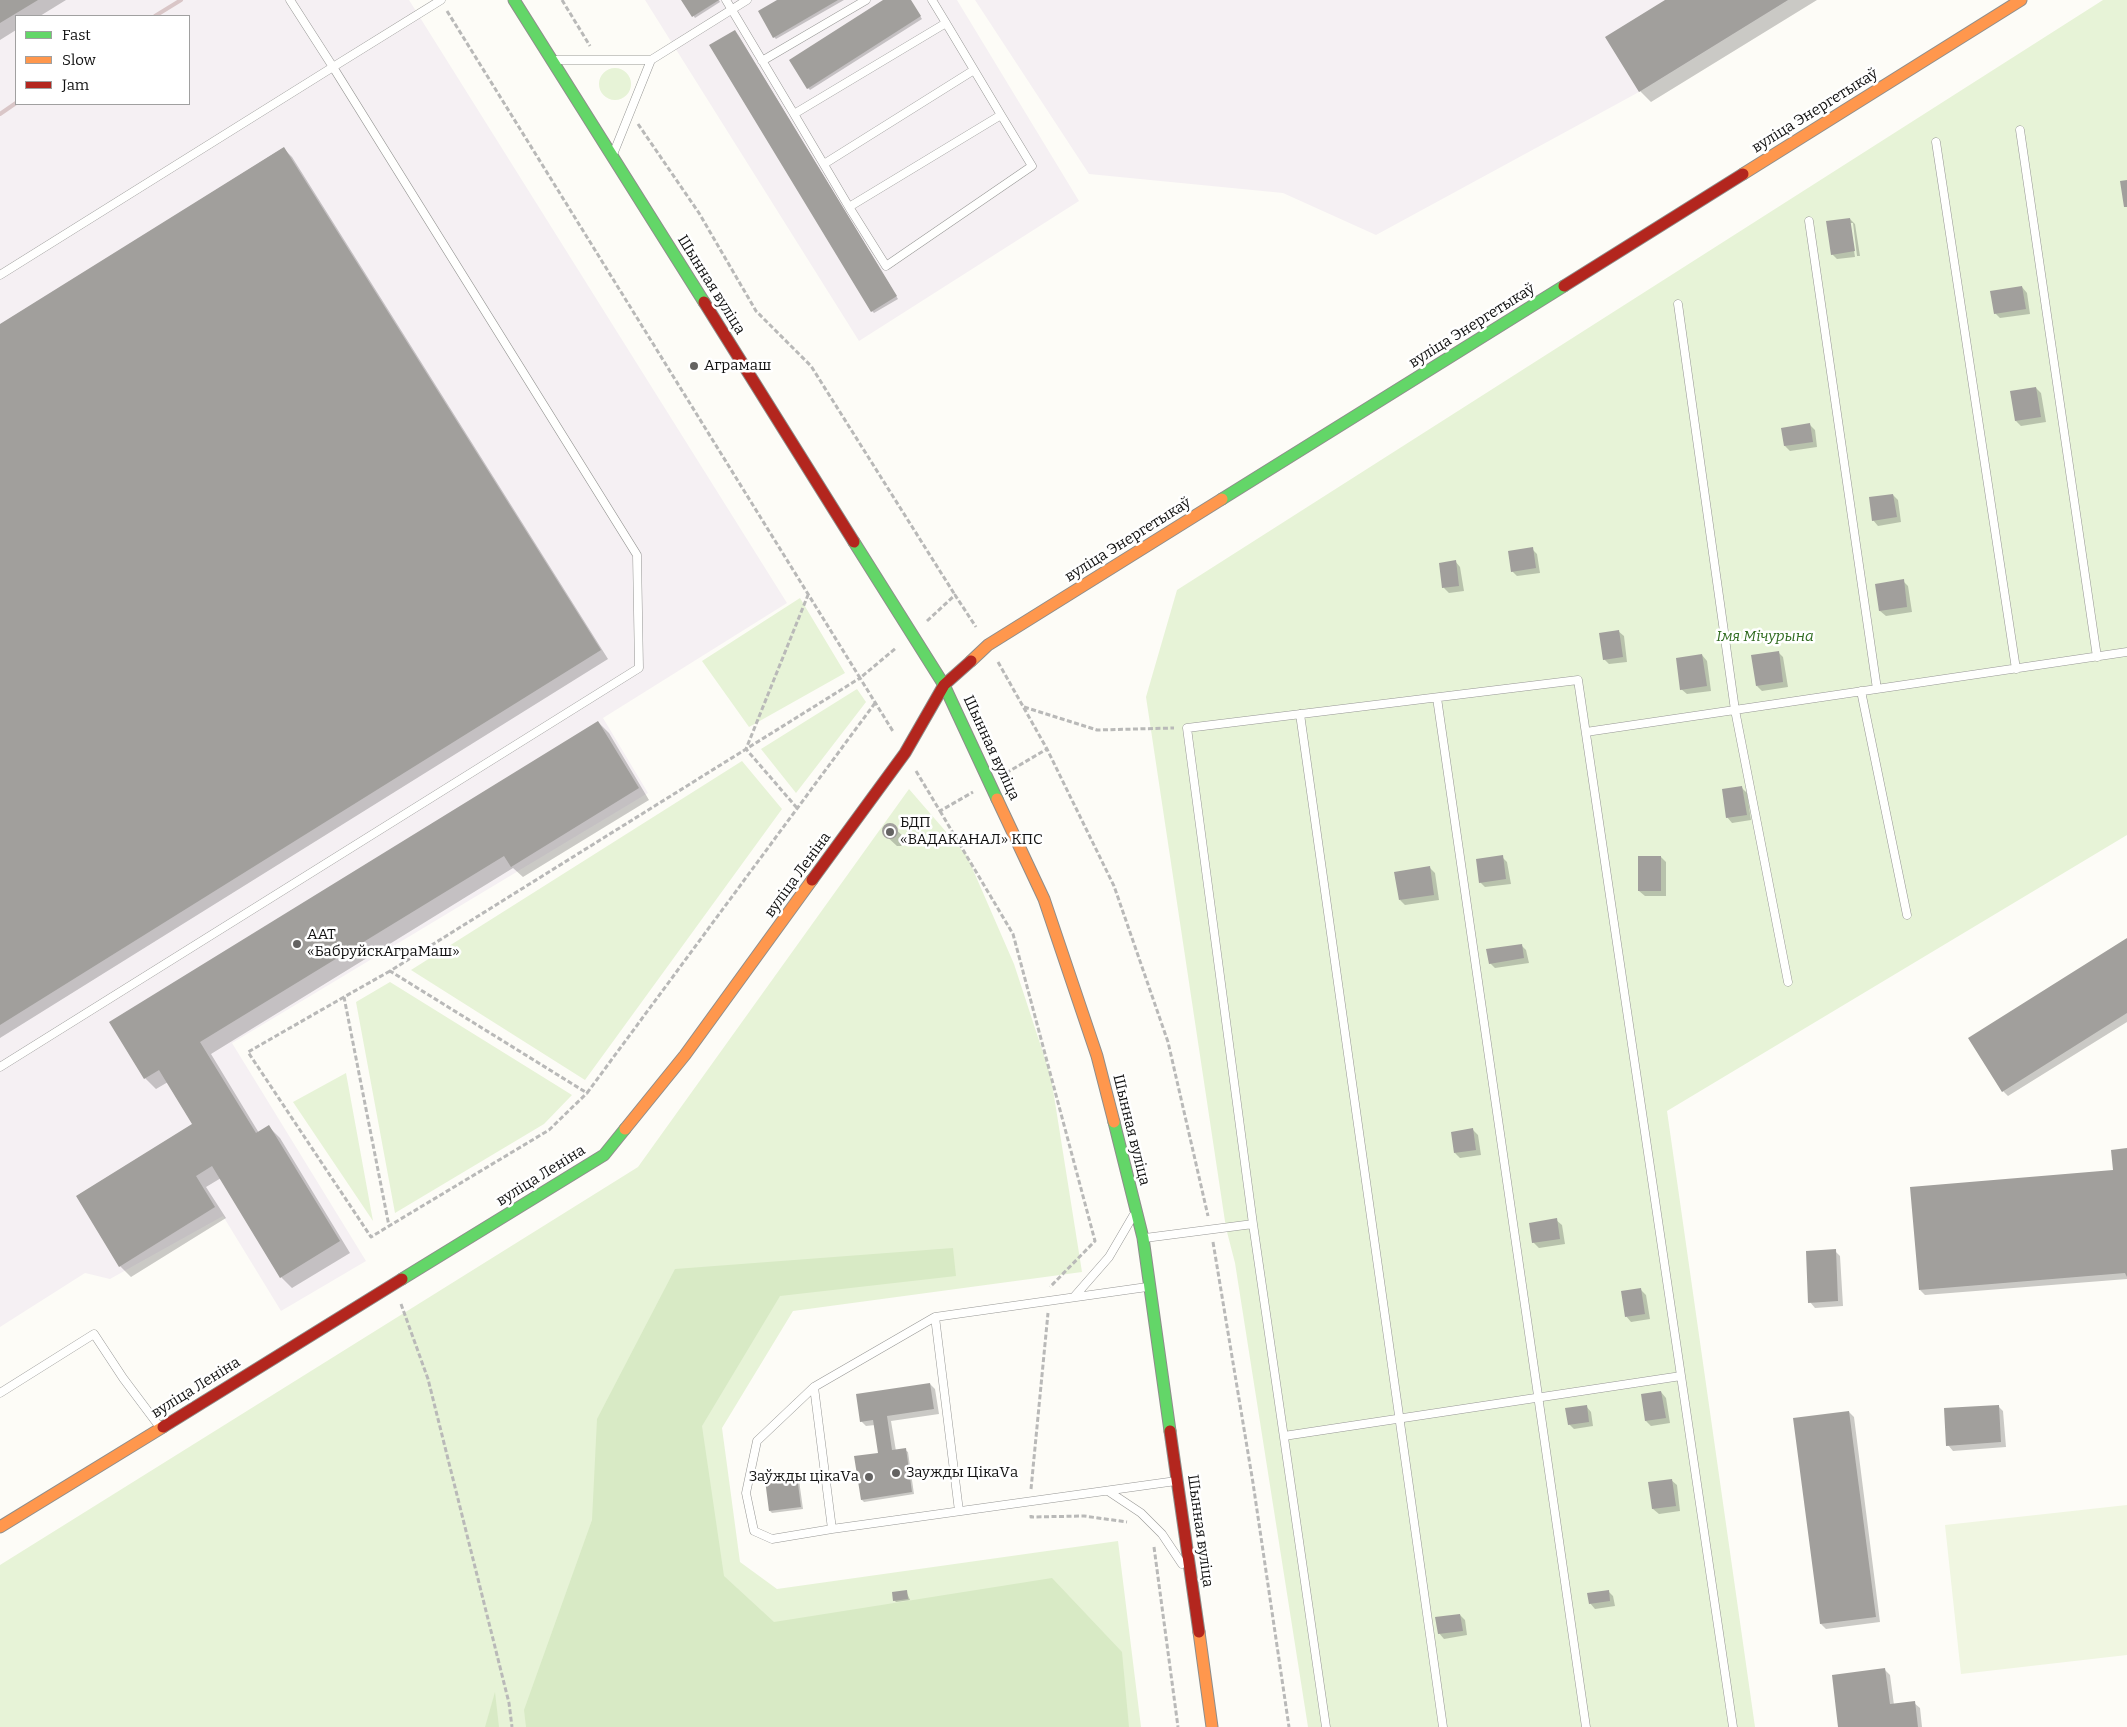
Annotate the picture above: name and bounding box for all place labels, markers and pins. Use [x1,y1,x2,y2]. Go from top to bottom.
place label: Аграмаш [704,357,771,375]
marker: Аграмаш [688,360,700,372]
place label: БДП «ВАДАКАНАЛ» КПС [900,814,1043,849]
marker: БДП «ВАДАКАНАЛ» КПС [884,826,896,838]
place label: ААТ «БабруйскАграМаш» [307,926,460,961]
marker: ААТ «БабруйскАграМаш» [291,938,303,950]
place label: Заужды ЦікаVа [906,1464,1018,1482]
marker: Заужды ЦікаVа [890,1467,902,1479]
place label: Заўжды цікаVа [749,1468,859,1486]
marker: Заўжды цікаVа [863,1471,875,1483]

